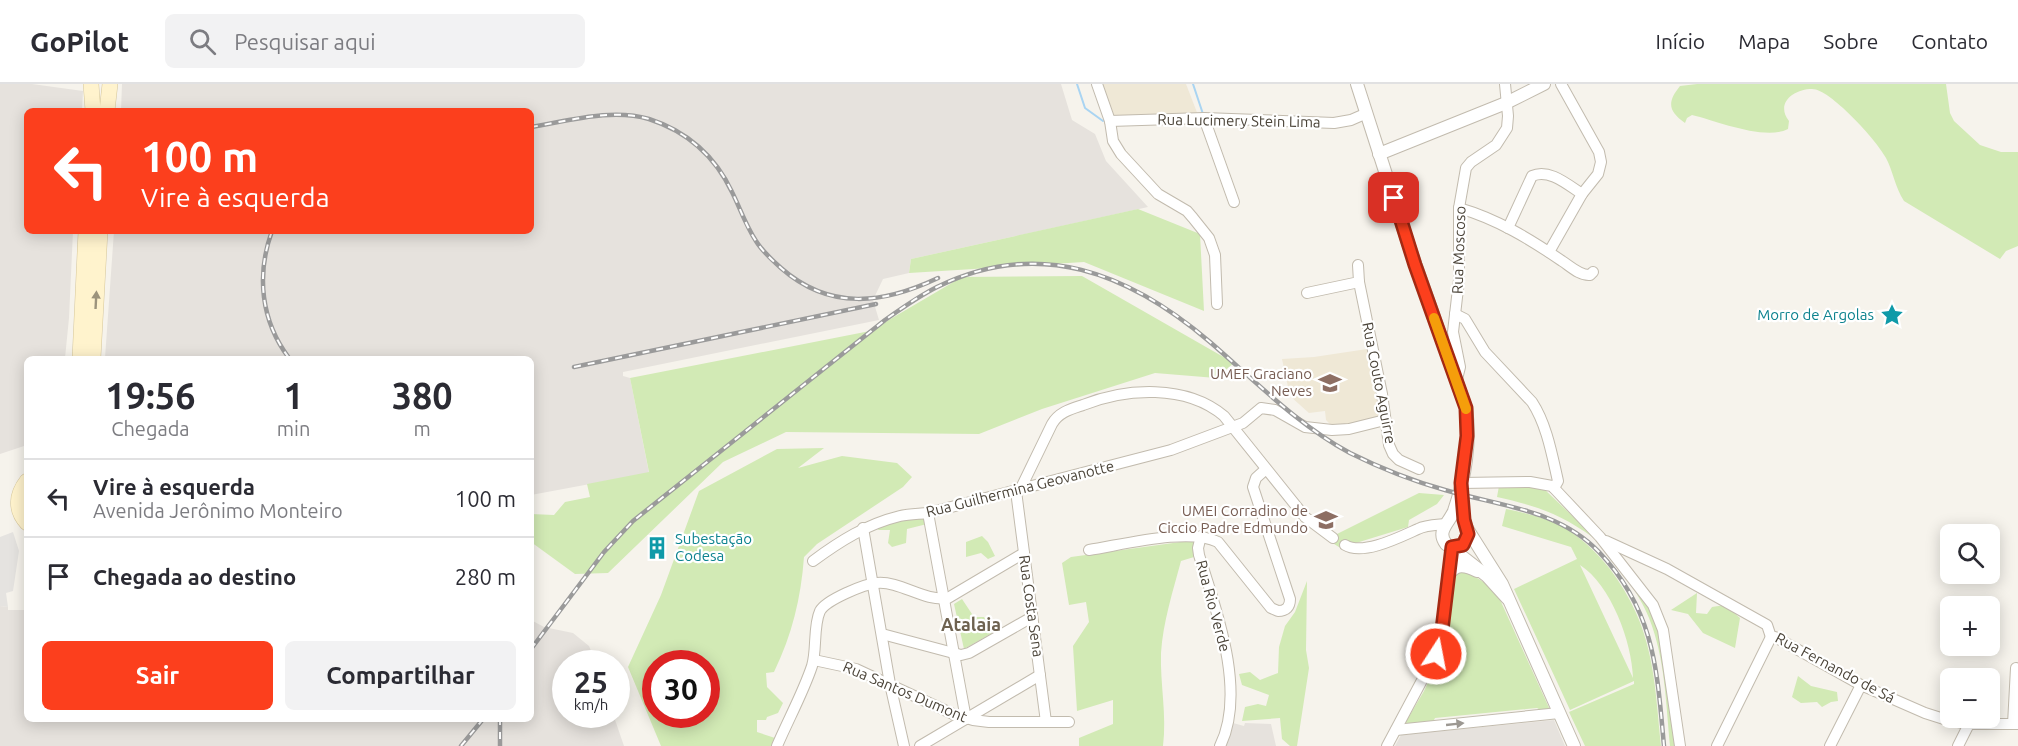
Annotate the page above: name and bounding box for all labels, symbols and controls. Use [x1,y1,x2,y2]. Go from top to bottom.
search box [165,14,585,68]
icon: search [186,25,219,58]
text: GoPilot [30,26,129,57]
text: Pesquisar aqui [234,29,376,54]
text: Início [1656,29,1705,53]
text: Mapa [1738,29,1790,53]
text: Sobre [1823,29,1878,53]
text: Contato [1911,29,1988,53]
street label: Rua Lucimery Stein Lima [1157,111,1321,130]
icon: left [42,132,120,210]
text: 100 m [141,133,258,180]
pin [1368,172,1419,223]
icon: arrive [1377,181,1410,214]
text: Vire à esquerda [141,182,330,212]
street label: Rua Moscoso [1448,206,1469,294]
one-way arrow [92,291,101,310]
place icon: Morro de Argolas [1879,302,1905,328]
place label: Morro de Argolas [1757,306,1874,323]
street label: Rua Couto Aguirre [1359,320,1400,445]
place label: UMEF Graciano Neves [1210,365,1312,399]
school or university icon: UMEF Graciano Neves [1317,370,1343,396]
text: 19:56 [105,375,195,416]
text: 1 [283,375,304,416]
text: 380 [392,375,453,416]
text: Chegada [111,417,190,440]
text: min [277,417,310,440]
text: m [414,417,431,440]
street label: Rua Guilhermina Geovanotte [924,457,1116,520]
text: Vire à esquerda [93,474,255,499]
icon: left [42,482,75,515]
text: 100 m [455,486,516,511]
text: Avenida Jerônimo Monteiro [93,499,343,522]
place label: UMEI Corradino de Ciccio Padre Edmundo [1158,502,1308,536]
school or university icon: UMEI Corradino de Ciccio Padre Edmundo [1313,507,1339,533]
map controls [1940,524,2000,728]
button: search [1940,524,2000,584]
place label: Subestação Codesa [675,530,752,564]
building icon: Subestação Codesa [644,535,670,561]
street label: Rua Costa Sena [1016,554,1047,658]
street label: Rua Rio Verde [1193,558,1234,654]
icon: arrive [42,560,75,593]
text: Chegada ao destino [93,564,296,589]
text: 280 m [455,564,516,589]
button: + [1940,596,2000,656]
district label: Atalaia [941,614,1001,634]
position arrow [1404,622,1468,686]
street label: Rua Fernando de Sá [1773,629,1898,706]
button: Sair [42,641,273,710]
button: Compartilhar [285,641,516,710]
speed limit sign: 30 [642,650,720,728]
street label: Rua Santos Dumont [841,658,970,725]
text: 25 [574,665,608,699]
button: − [1940,668,2000,728]
text: km/h [574,696,608,713]
one-way arrow [1445,719,1464,728]

